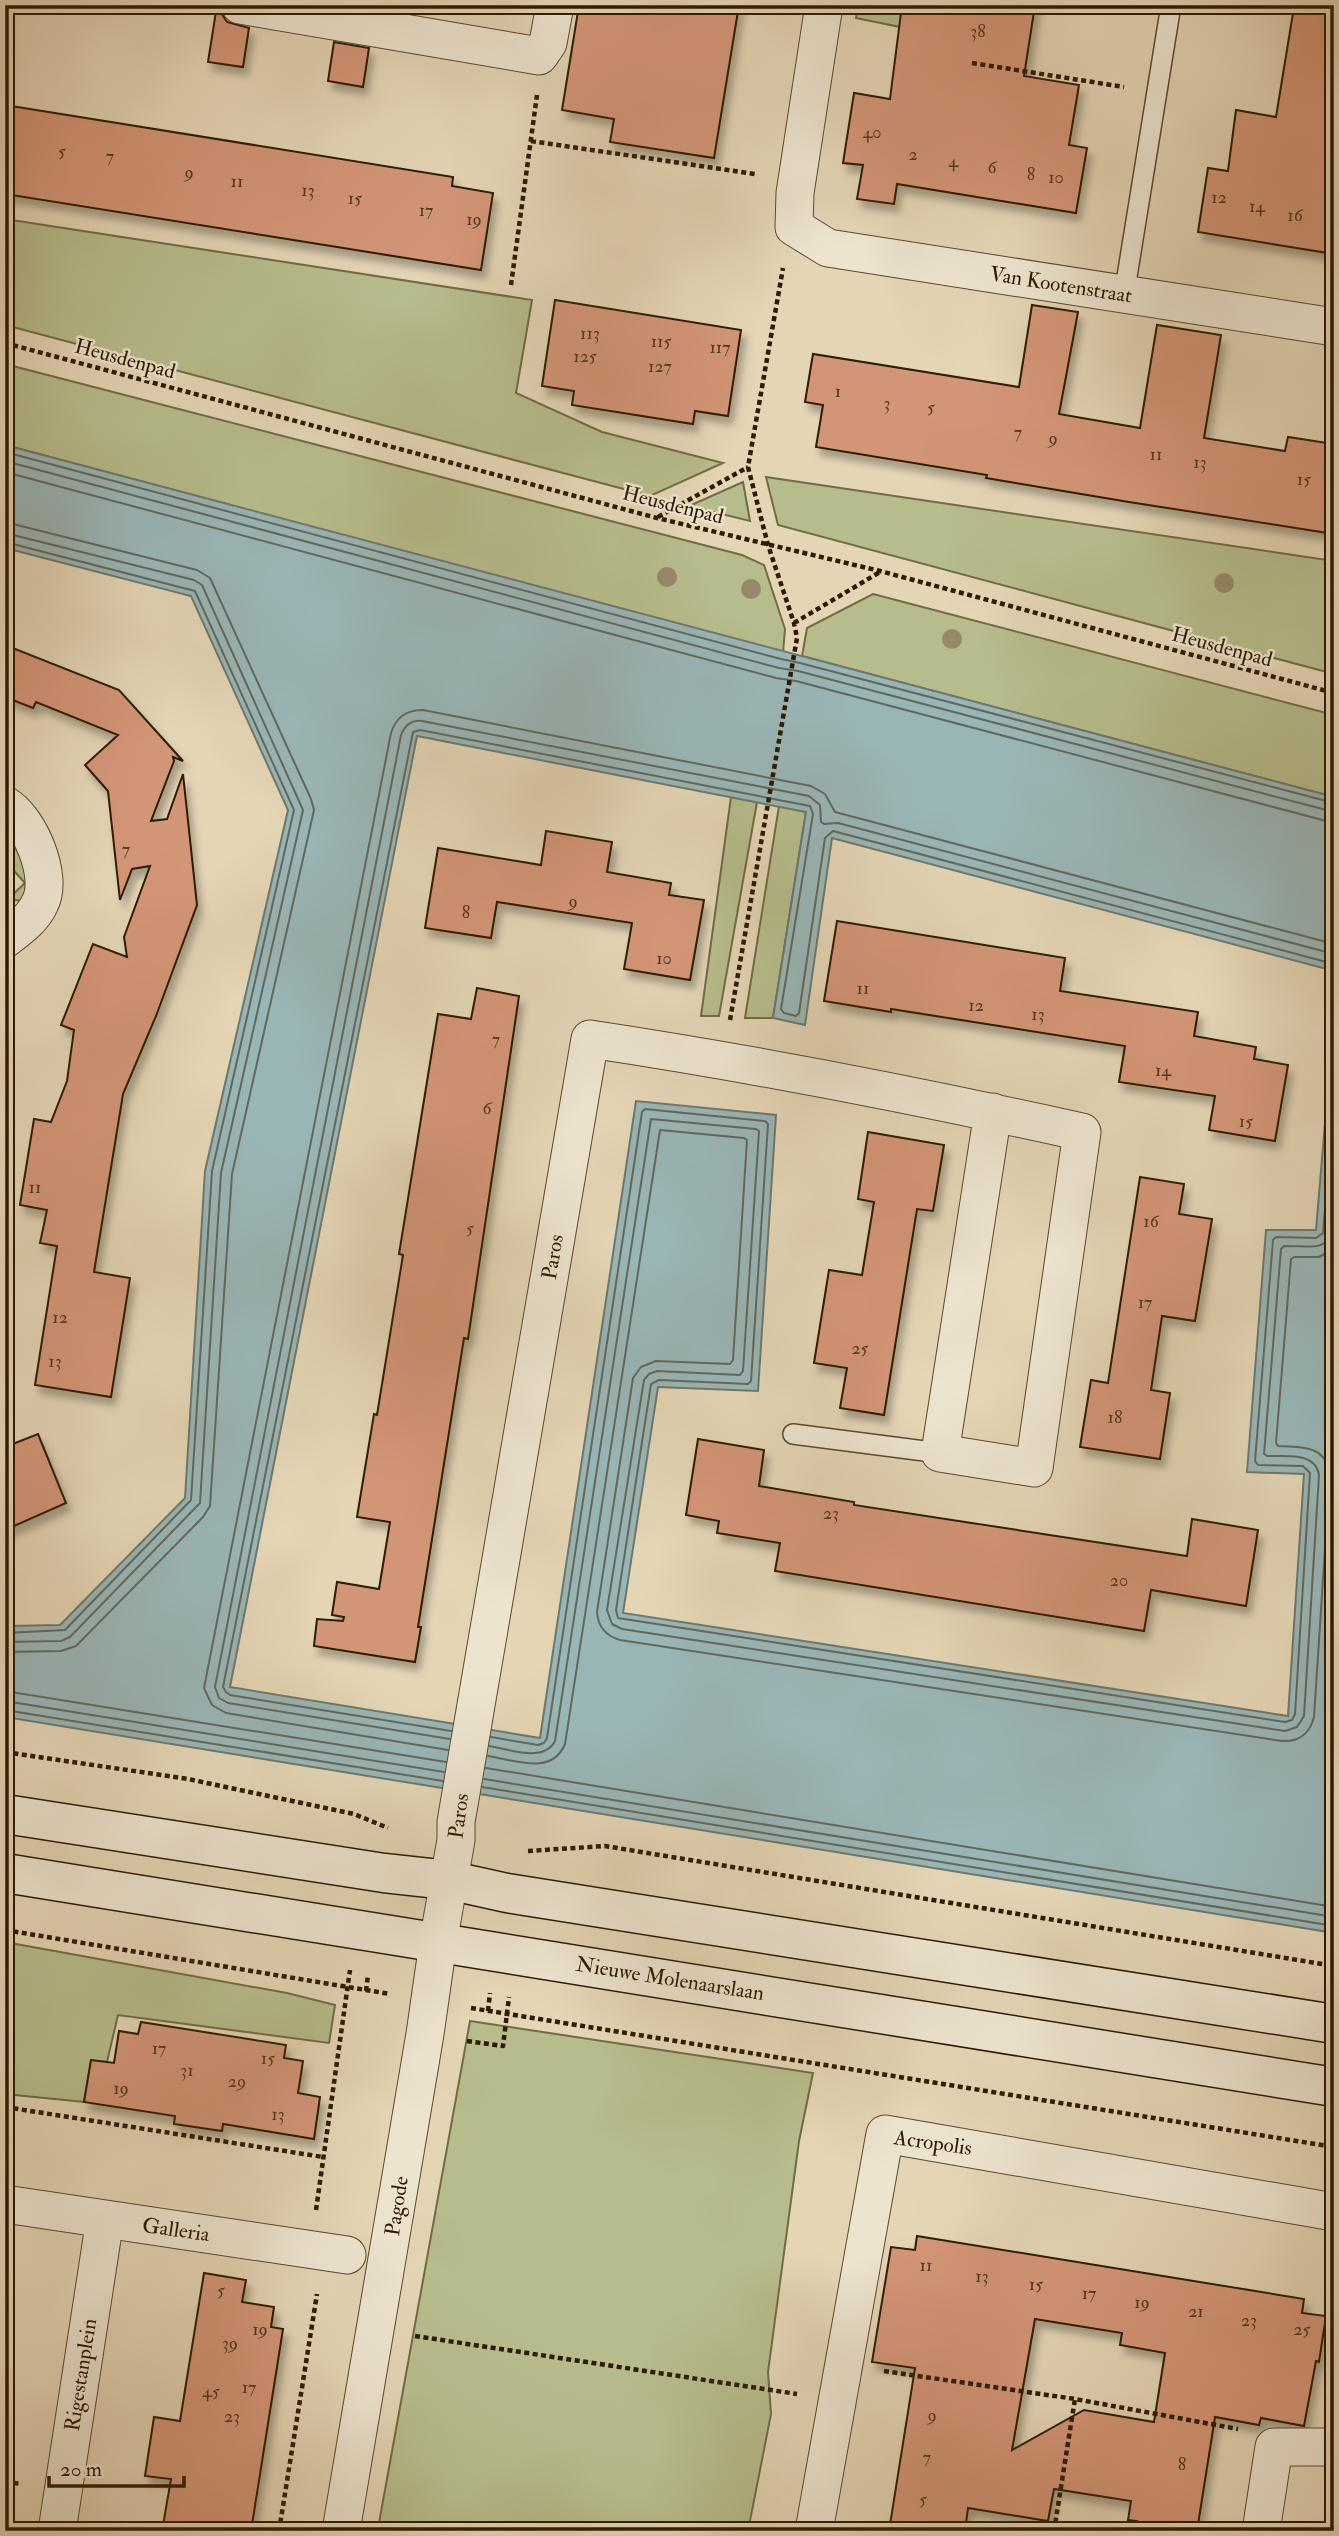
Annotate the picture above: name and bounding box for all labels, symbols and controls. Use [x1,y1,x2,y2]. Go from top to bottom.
house number: 38 [970,20,986,43]
house number: 40 [863,121,881,144]
house number: 5 [58,140,66,163]
house number: 2 [908,143,918,166]
house number: 7 [106,145,114,168]
house number: 4 [948,150,959,173]
house number: 6 [987,156,997,179]
house number: 9 [182,161,194,184]
house number: 8 [1027,163,1035,186]
house number: 10 [1048,166,1064,189]
house number: 11 [231,170,243,193]
house number: 13 [301,179,315,202]
house number: 12 [1211,186,1227,209]
house number: 15 [348,187,362,210]
house number: 14 [1249,195,1266,218]
house number: 17 [419,199,433,222]
house number: 16 [1287,204,1304,227]
house number: 19 [466,208,482,231]
street label: Van Kootenstraat [988,260,1134,310]
house number: 113 [580,322,600,345]
house number: 115 [651,330,671,353]
street label: Heusdenpad [72,333,179,386]
house number: 117 [709,336,731,359]
house number: 125 [573,345,597,368]
house number: 127 [648,355,672,378]
house number: 1 [835,380,841,403]
house number: 3 [884,392,890,415]
house number: 5 [927,396,935,419]
house number: 7 [1014,421,1022,444]
house number: 9 [1046,427,1058,450]
house number: 11 [1150,443,1162,466]
house number: 13 [1193,451,1207,474]
house number: 15 [1297,468,1311,491]
street label: Heusdenpad [620,479,727,531]
street label: Heusdenpad [1169,621,1276,674]
house number: 7 [122,838,130,861]
house number: 9 [566,890,578,913]
house number: 8 [462,901,470,924]
house number: 10 [656,947,672,970]
house number: 11 [857,977,869,1000]
house number: 12 [968,994,984,1017]
house number: 13 [1031,1003,1045,1026]
house number: 7 [492,1028,500,1051]
house number: 14 [1155,1059,1172,1082]
house number: 6 [482,1097,492,1120]
house number: 15 [1239,1110,1253,1133]
house number: 11 [29,1176,41,1199]
house number: 16 [1143,1210,1160,1233]
house number: 5 [466,1217,474,1240]
street label: Paros [536,1232,570,1282]
house number: 17 [1138,1291,1152,1314]
house number: 12 [52,1306,68,1329]
house number: 25 [852,1337,869,1360]
house number: 13 [48,1350,62,1373]
house number: 18 [1108,1406,1122,1429]
house number: 23 [823,1502,839,1525]
house number: 20 [1110,1569,1128,1592]
street label: Paros [442,1792,476,1840]
street label: Nieuwe Molenaarslaan [574,1951,766,2007]
house number: 17 [152,2037,166,2060]
house number: 15 [261,2047,275,2070]
house number: 31 [180,2059,194,2082]
house number: 29 [228,2070,246,2093]
house number: 19 [113,2077,129,2100]
house number: 13 [271,2103,285,2126]
street label: Acropolis [891,2124,974,2162]
street label: Pagode [379,2174,415,2238]
street label: Galleria [141,2212,212,2248]
house number: 11 [920,2254,932,2277]
house number: 13 [975,2265,989,2288]
house number: 15 [1029,2273,1043,2296]
house number: 5 [217,2279,225,2302]
house number: 17 [1082,2282,1096,2305]
house number: 19 [1134,2291,1150,2314]
house number: 21 [1188,2300,1204,2323]
house number: 23 [1241,2309,1257,2332]
street label: Rigestanplein [59,2316,103,2433]
house number: 19 [252,2318,268,2341]
house number: 25 [1294,2318,1311,2341]
house number: 39 [222,2332,238,2355]
house number: 17 [242,2376,256,2399]
house number: 45 [202,2380,220,2403]
house number: 9 [925,2404,937,2427]
house number: 23 [224,2405,240,2428]
scale bar [49,2445,184,2489]
house number: 7 [923,2446,931,2469]
house number: 8 [1178,2453,1186,2476]
text: 20 m [60,2456,102,2483]
house number: 5 [919,2488,927,2511]

